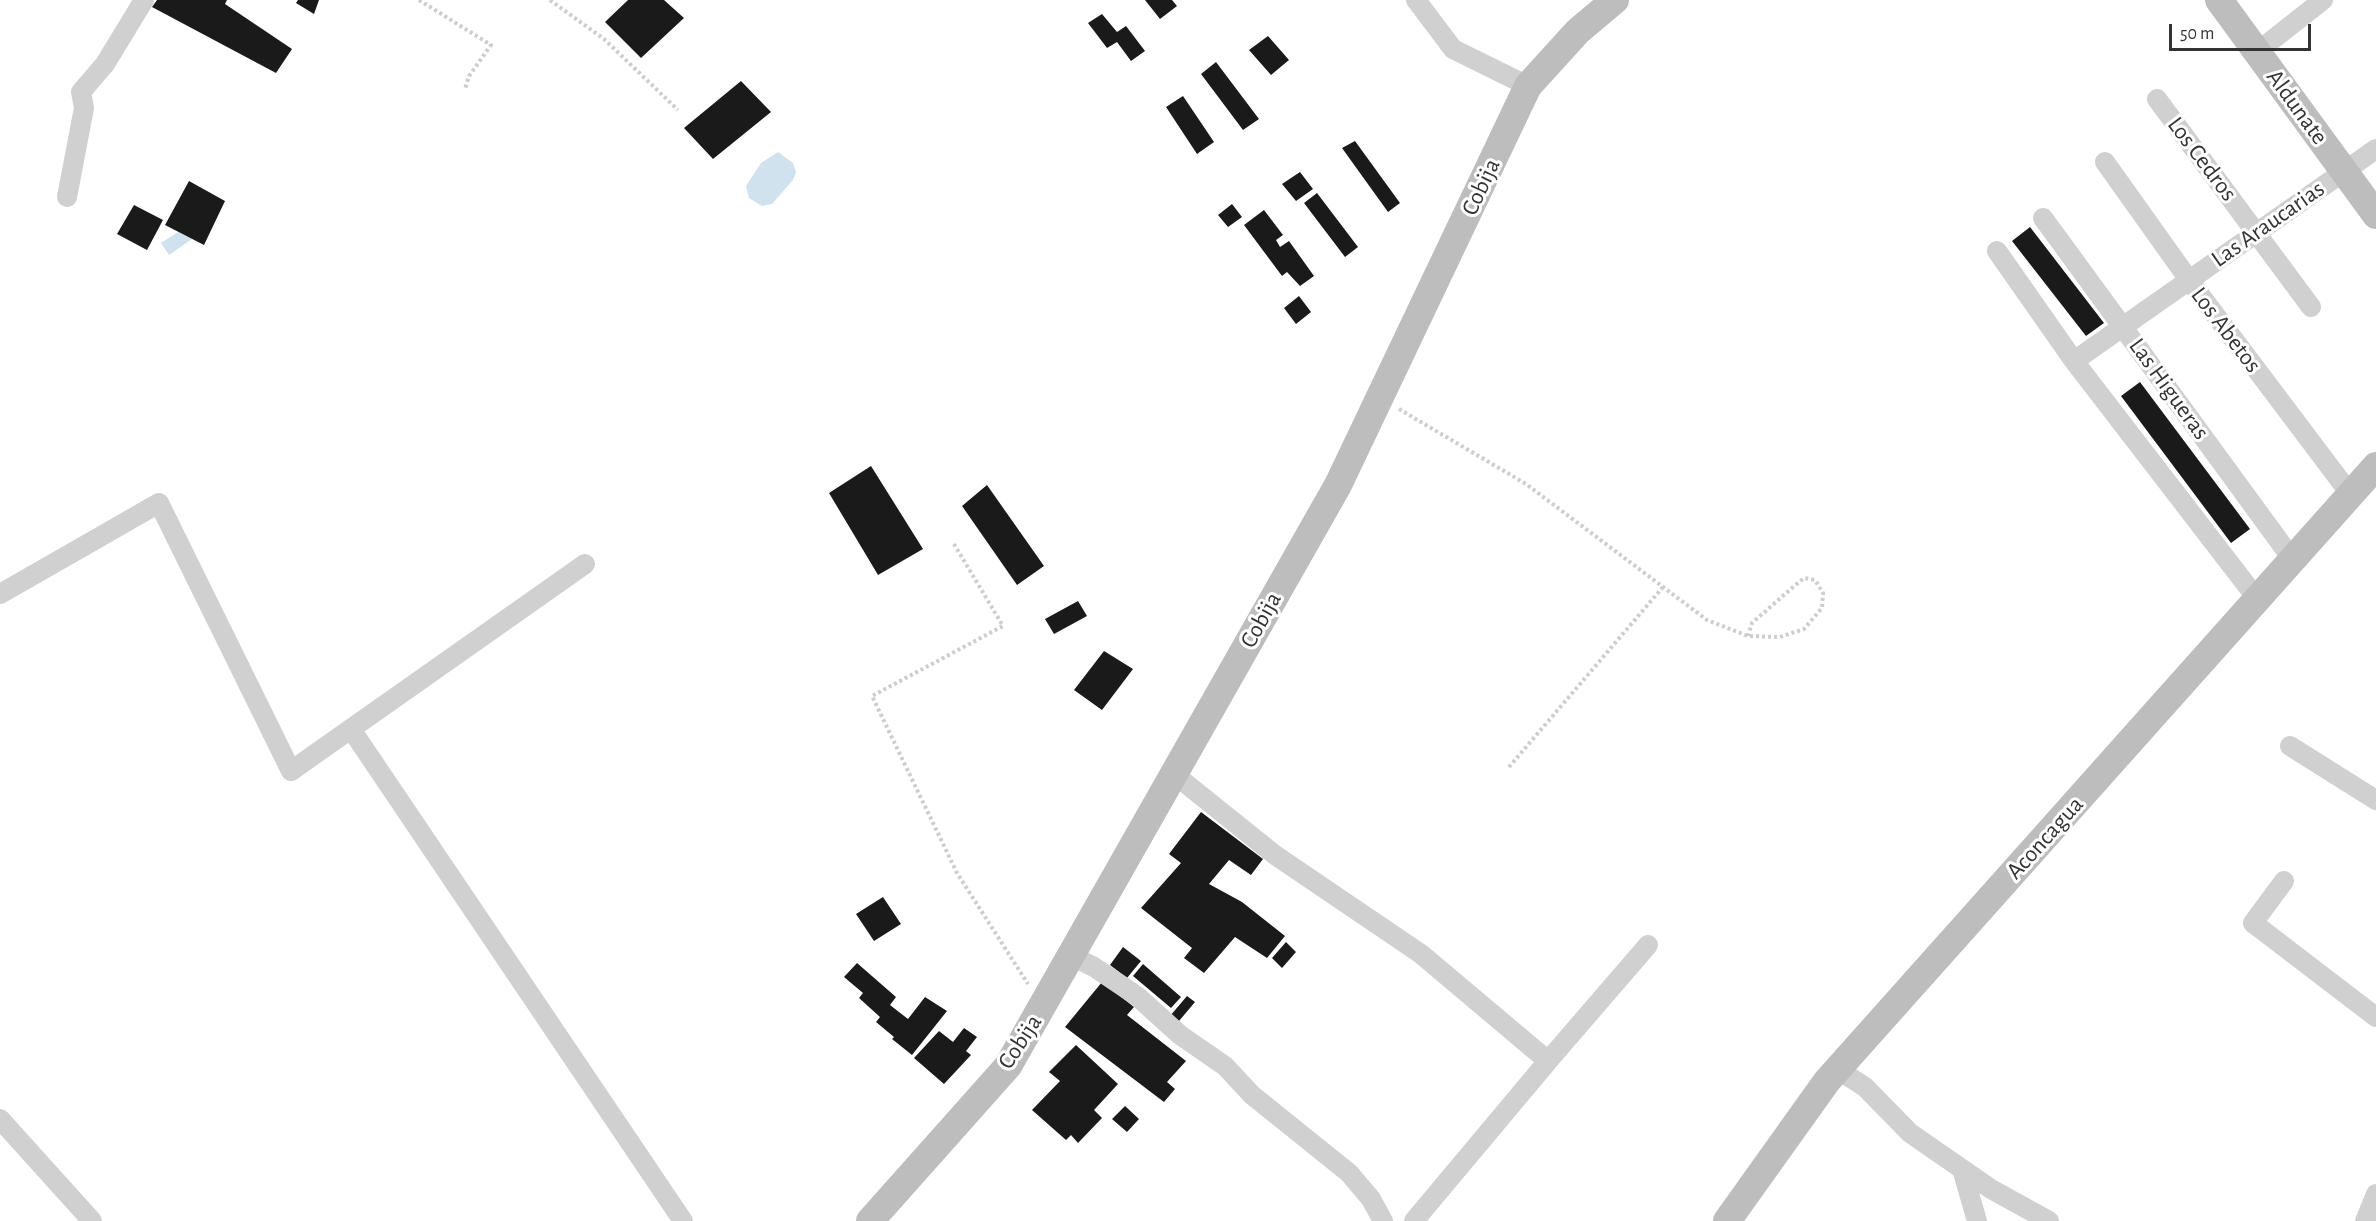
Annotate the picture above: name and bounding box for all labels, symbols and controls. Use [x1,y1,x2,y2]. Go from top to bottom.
scale bar [2172,12,2314,50]
text: 50 m [2180,25,2214,43]
street label: Aldunate [2260,64,2334,150]
street label: Los Cedros [2161,111,2243,207]
street label: Cobija [1455,154,1507,220]
street label: Las Araucarias [2206,174,2330,274]
street label: Los Abetos [2185,282,2267,378]
street label: Las Higueras [2122,333,2216,445]
street label: Cobija [1234,587,1288,653]
street label: Aconcagua [2000,791,2090,885]
street label: Cobija [992,1009,1048,1075]

